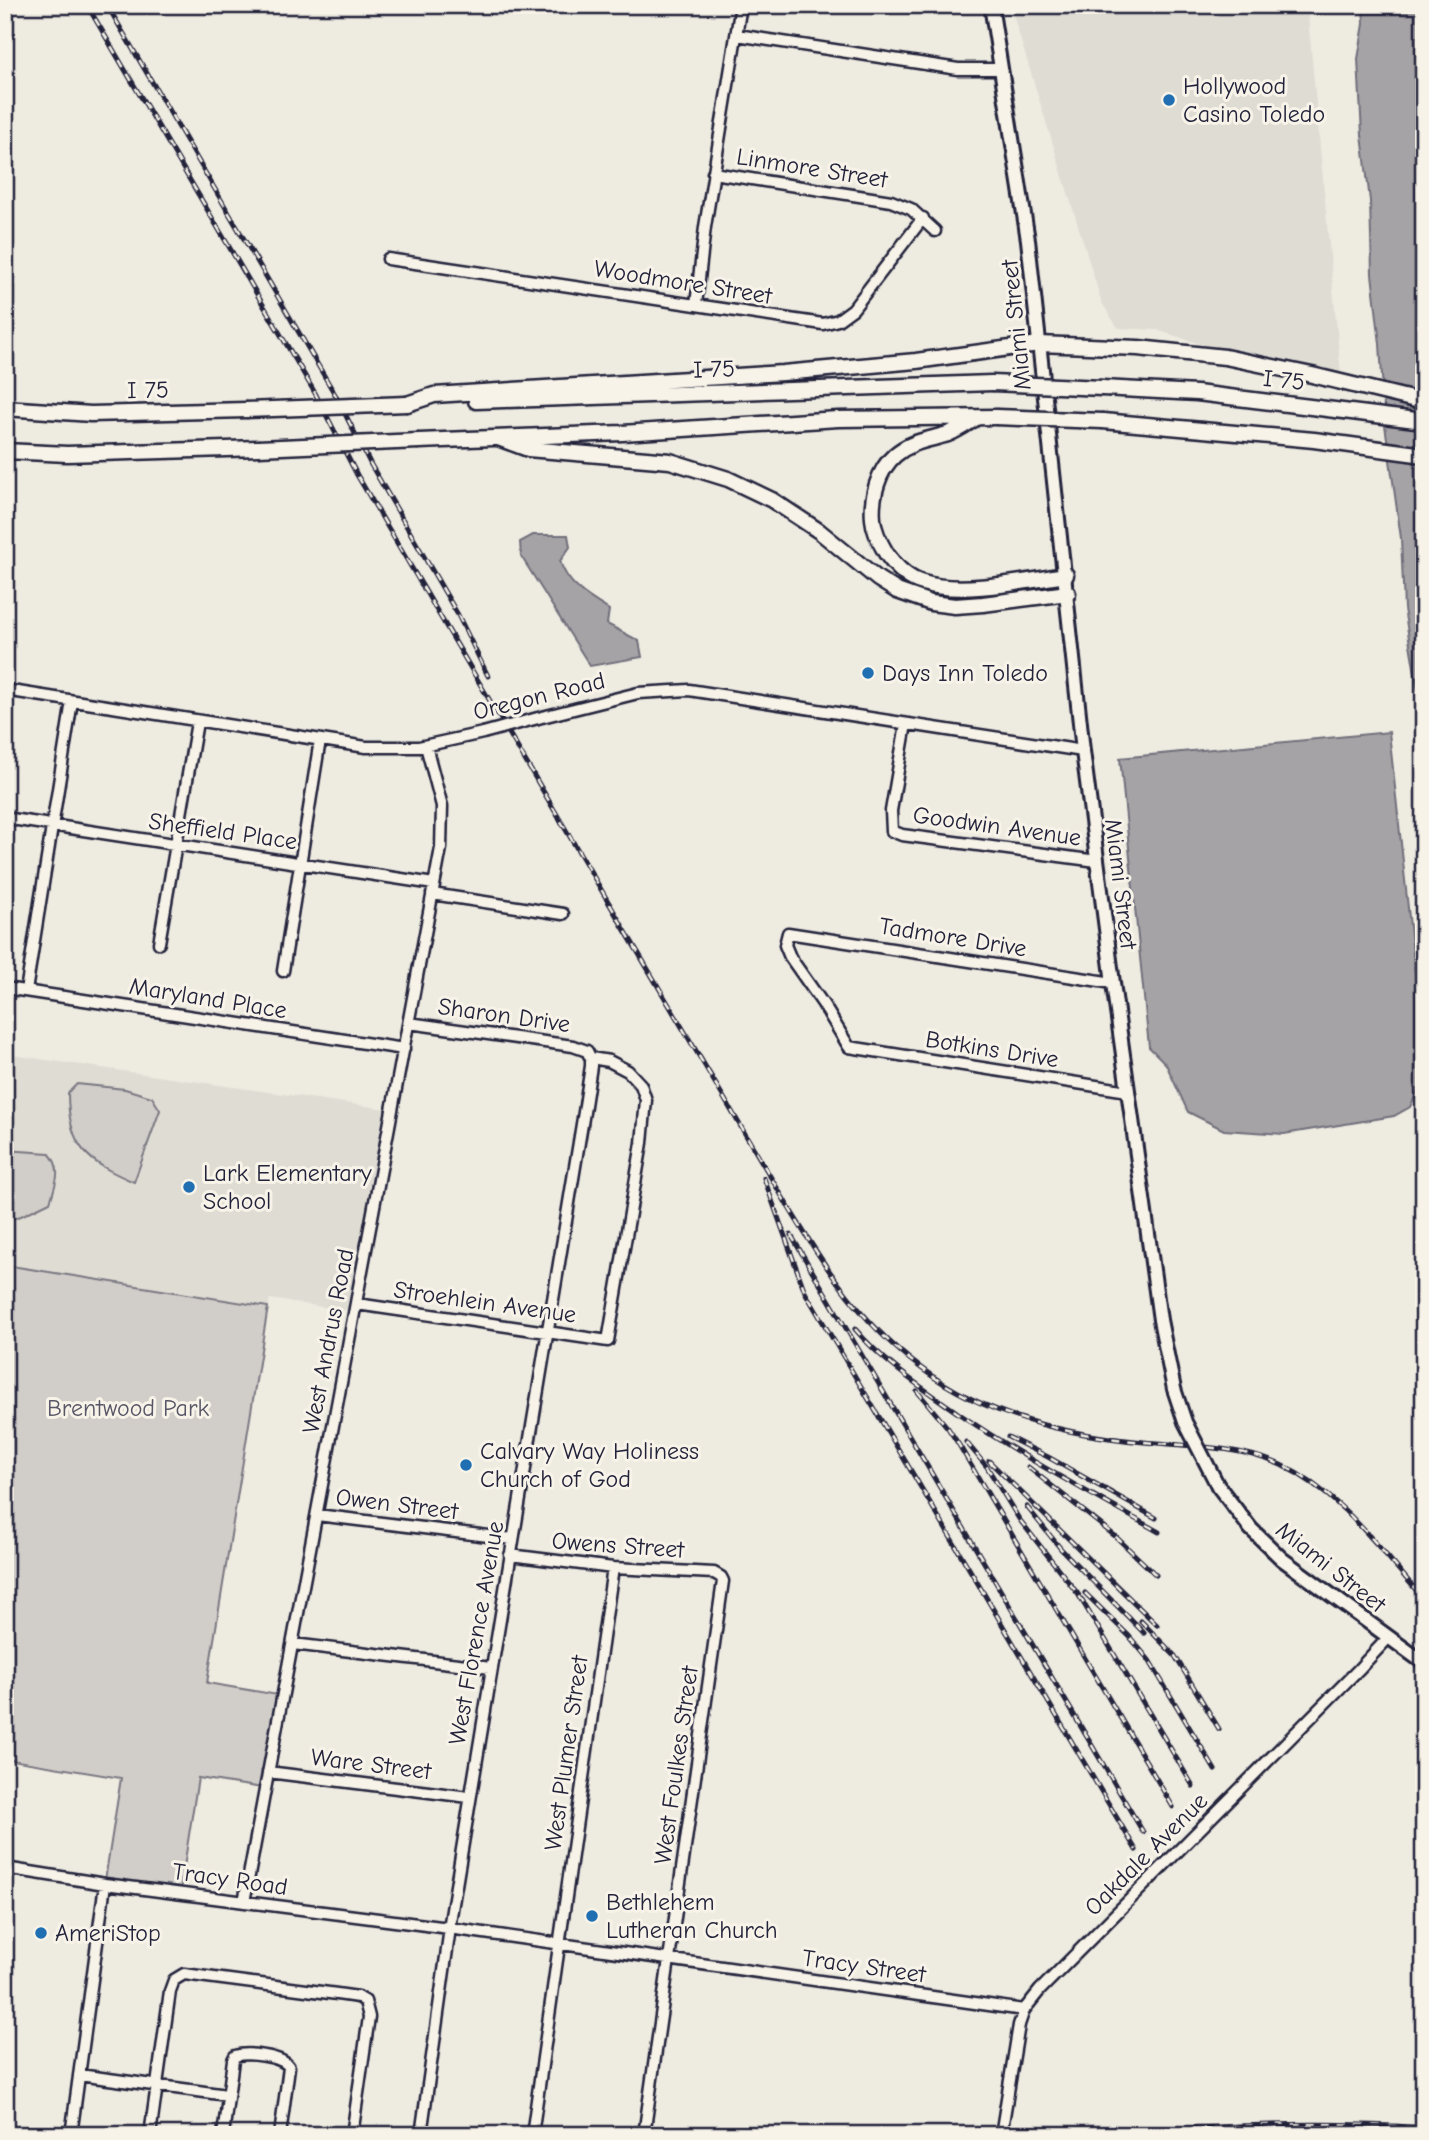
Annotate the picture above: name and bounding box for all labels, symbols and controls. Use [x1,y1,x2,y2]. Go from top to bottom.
place label: Hollywood Casino Toledo [1183,72,1325,128]
marker: Hollywood Casino Toledo [1161,92,1177,108]
street label: Linmore Street [735,142,891,194]
street label: Woodmore Street [592,254,775,310]
street label: Miami Street [995,257,1037,392]
street label: I 75 [693,354,735,384]
street label: I 75 [1262,364,1306,396]
street label: I 75 [127,376,169,404]
place label: Days Inn Toledo [882,659,1048,687]
marker: Days Inn Toledo [860,665,876,681]
street label: Oregon Road [470,666,608,726]
street label: Goodwin Avenue [911,800,1083,852]
street label: Sheffield Place [147,807,299,855]
street label: Miami Street [1099,817,1143,952]
street label: Tadmore Drive [877,912,1029,962]
street label: Maryland Place [127,972,289,1024]
street label: Sharon Drive [436,992,572,1038]
street label: Botkins Drive [924,1025,1060,1073]
place label: Lark Elementary School [203,1159,372,1215]
marker: Lark Elementary School [181,1179,197,1195]
street label: West Andrus Road [296,1246,360,1436]
street label: Stroehlein Avenue [392,1275,578,1329]
park label: Brentwood Park [47,1394,209,1422]
place label: Calvary Way Holiness Church of God [480,1437,699,1493]
marker: Calvary Way Holiness Church of God [458,1457,474,1473]
street label: Owen Street [334,1483,461,1526]
street label: Miami Street [1271,1516,1392,1619]
street label: West Florence Avenue [443,1519,509,1747]
street label: Owens Street [551,1526,686,1564]
street label: West Plumer Street [538,1653,594,1852]
street label: West Foulkes Street [648,1663,704,1866]
street label: Ware Street [309,1743,434,1785]
street label: Oakdale Avenue [1079,1787,1213,1921]
street label: Tracy Road [171,1857,289,1901]
place label: Bethlehem Lutheran Church [606,1888,778,1944]
marker: Bethlehem Lutheran Church [584,1908,600,1924]
place label: AmeriStop [55,1919,161,1947]
marker: AmeriStop [33,1925,49,1941]
street label: Tracy Street [800,1943,929,1989]

